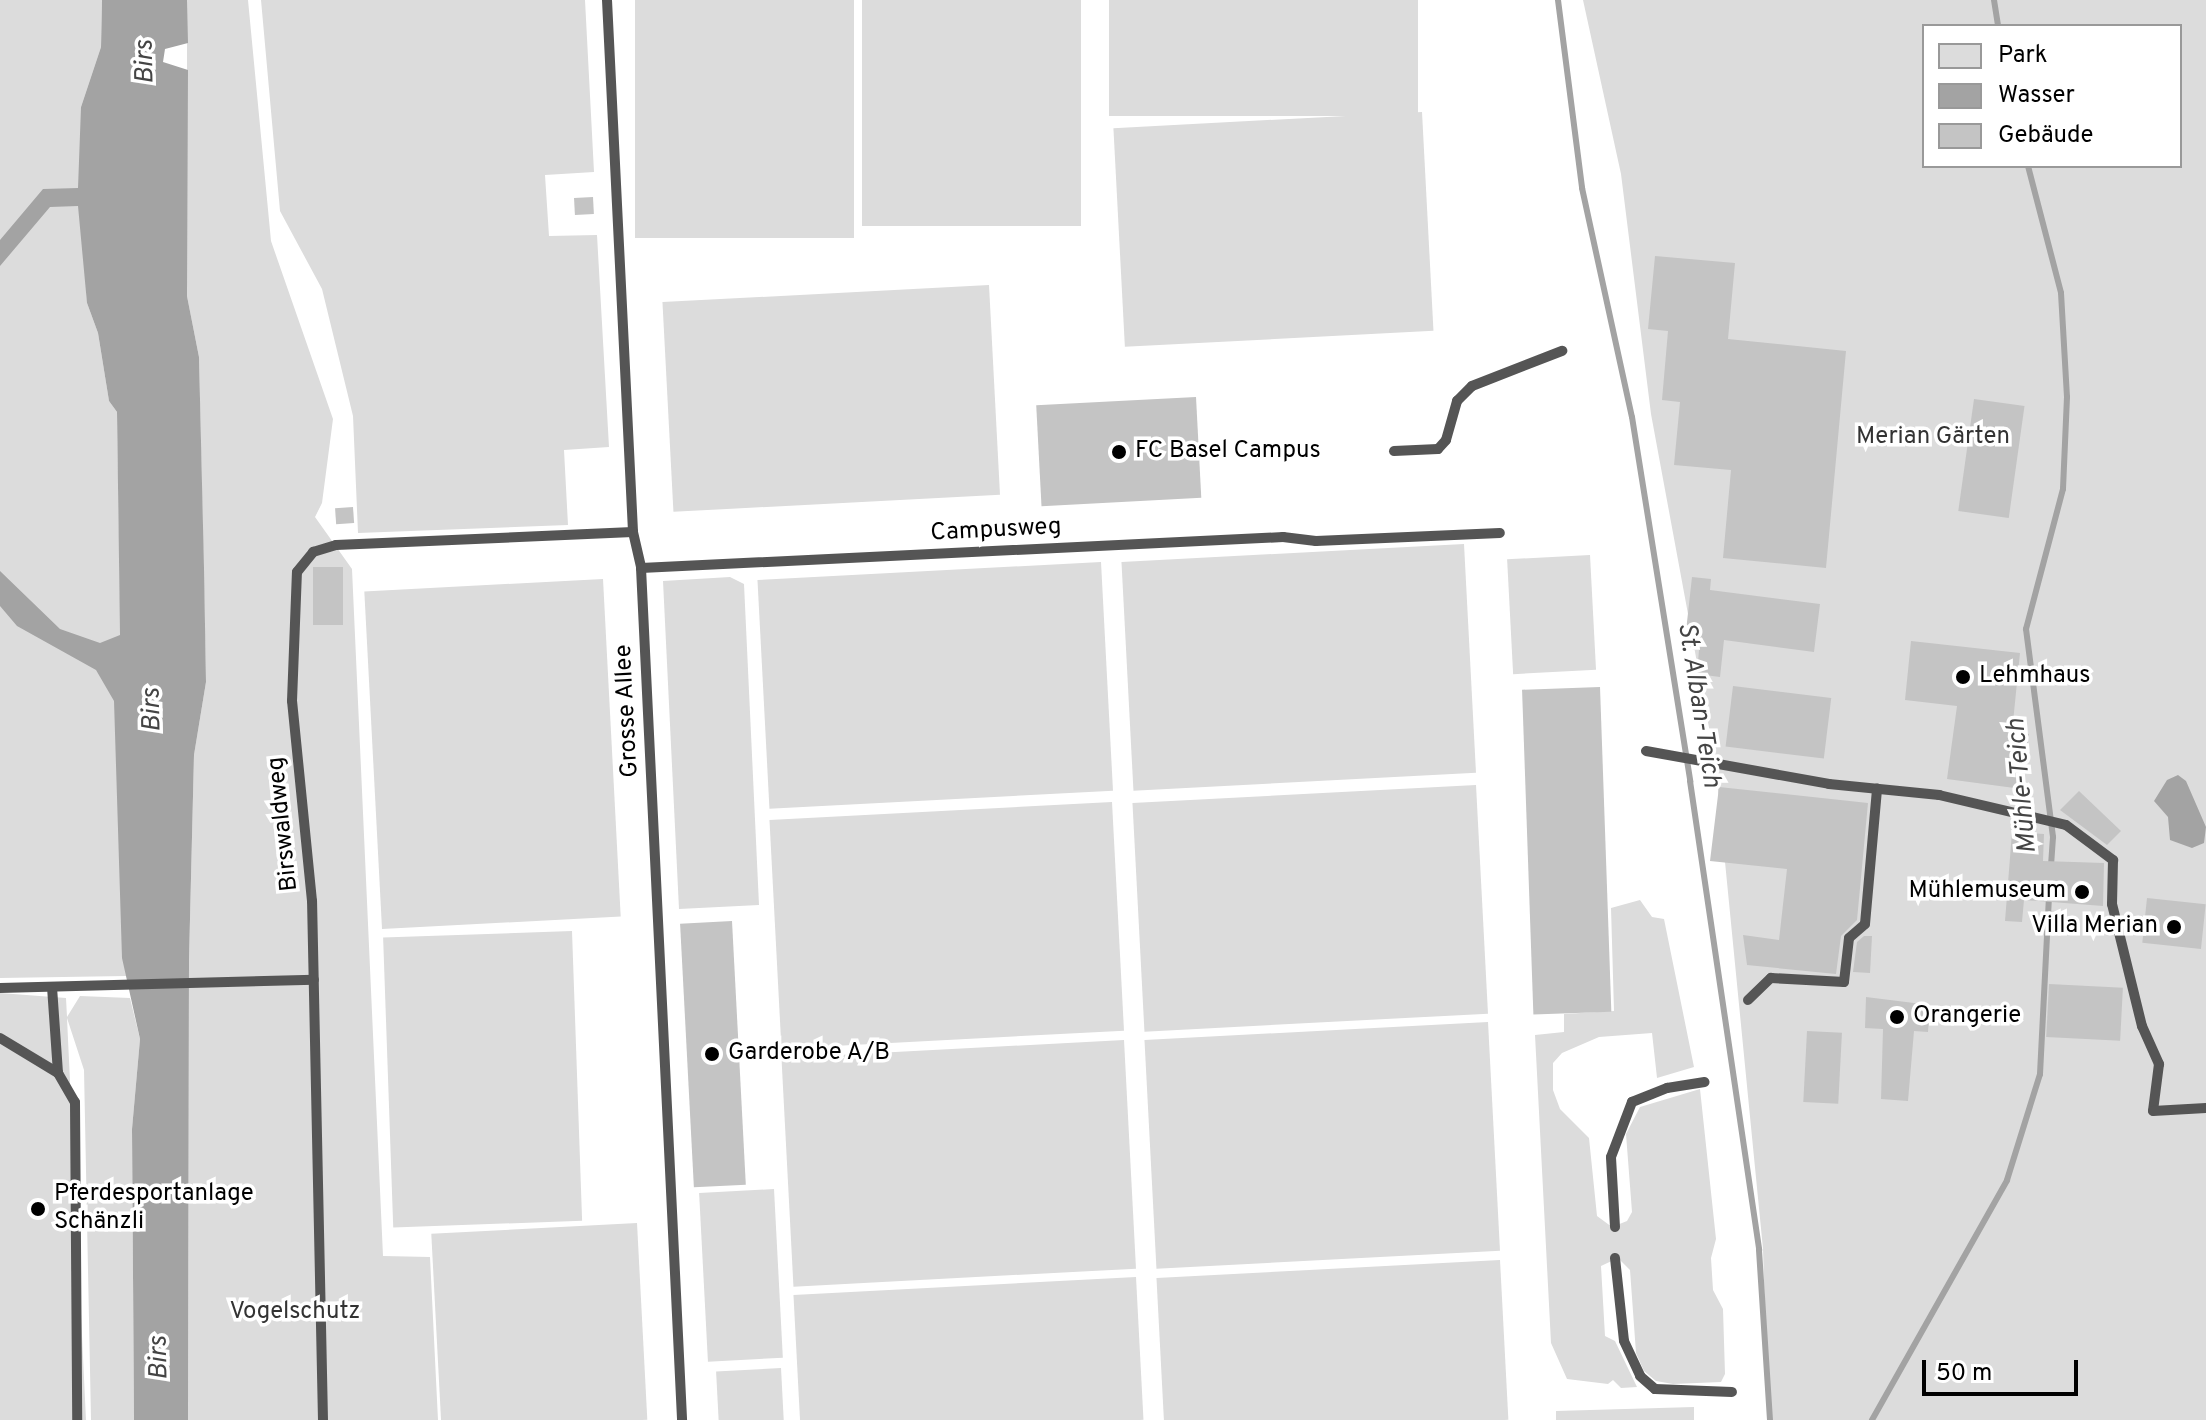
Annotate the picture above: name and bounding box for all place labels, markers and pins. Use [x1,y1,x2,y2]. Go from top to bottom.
place label: FC Basel Campus [1135,438,1321,466]
marker: FC Basel Campus [1110,443,1128,461]
place label: Lehmhaus [1979,663,2091,691]
marker: Lehmhaus [1954,668,1972,686]
place label: Mühlemuseum [1908,878,2066,906]
marker: Mühlemuseum [2073,883,2091,901]
place label: Villa Merian [2031,913,2158,941]
marker: Villa Merian [2165,918,2183,936]
place label: Orangerie [1913,1003,2021,1031]
marker: Orangerie [1888,1008,1906,1026]
place label: Garderobe A/B [728,1040,891,1068]
marker: Garderobe A/B [703,1045,721,1063]
place label: Pferdesportanlage Schänzli [54,1181,254,1237]
marker: Pferdesportanlage Schänzli [29,1200,47,1218]

